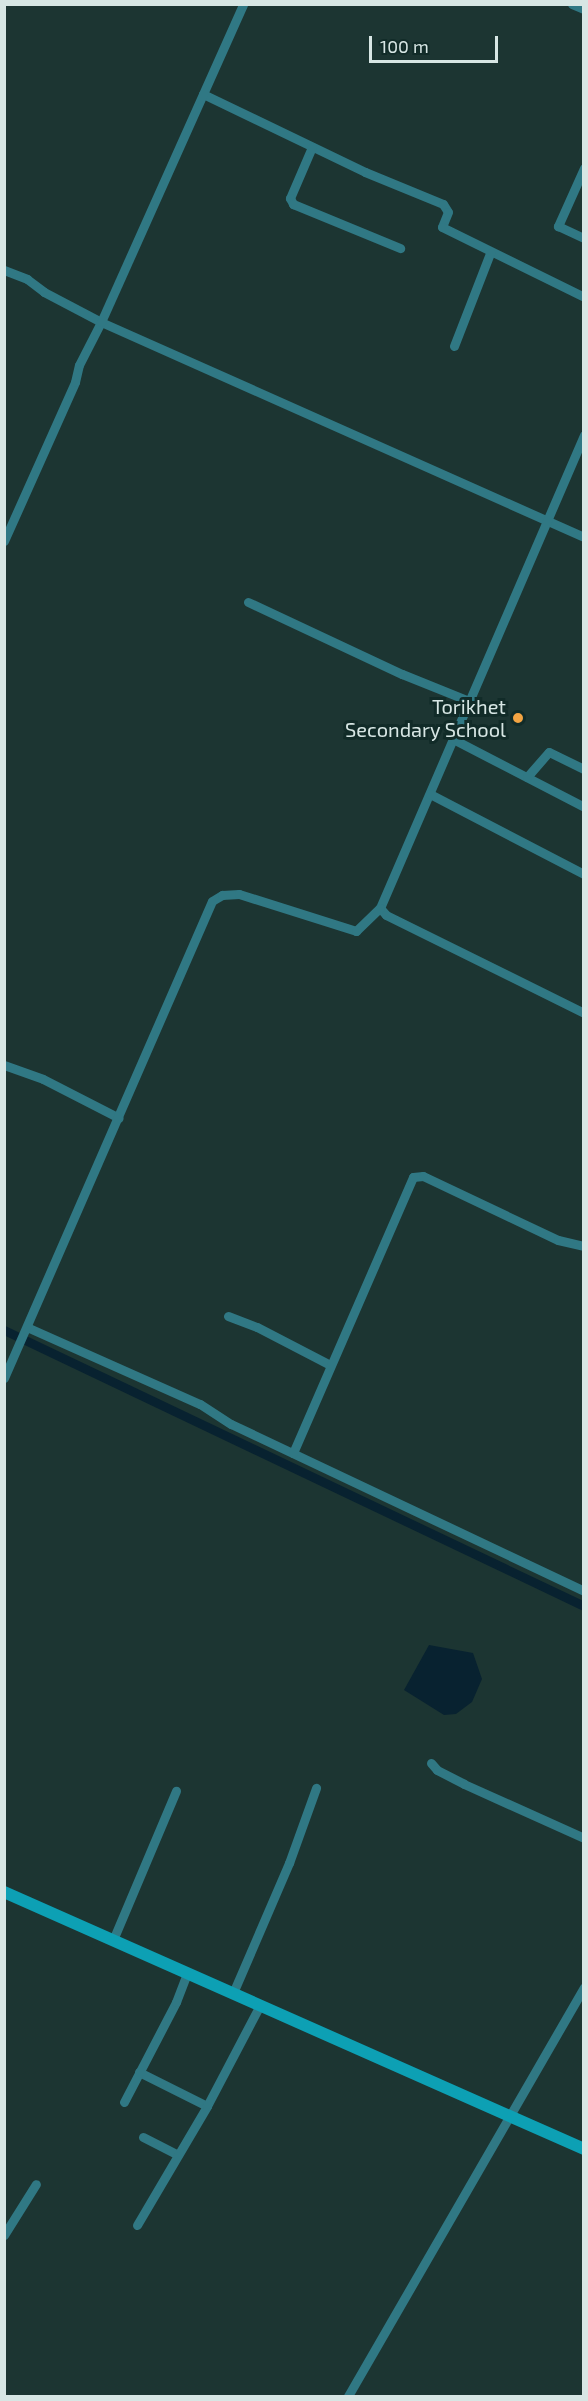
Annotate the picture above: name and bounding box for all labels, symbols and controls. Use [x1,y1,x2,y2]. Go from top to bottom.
scale bar [372,24,501,62]
text: 100 m [380,35,429,57]
place label: Torikhet Secondary School [345,694,506,741]
marker: Torikhet Secondary School [511,711,525,725]

